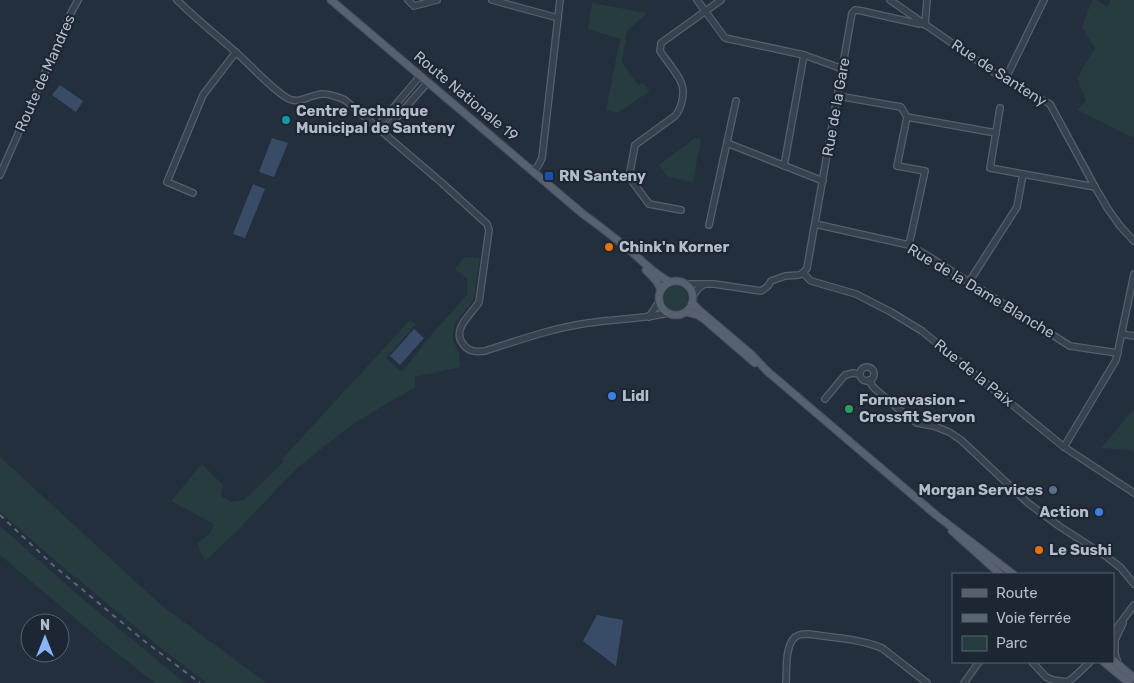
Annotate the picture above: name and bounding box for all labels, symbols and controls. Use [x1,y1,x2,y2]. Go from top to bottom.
street label: Route de Mandres [11,11,79,134]
street label: Rue de Santeny [948,36,1050,110]
street label: Route Nationale 19 [410,47,522,145]
street label: Rue de la Gare [818,56,854,158]
place label: Centre Technique Municipal de Santeny [296,102,455,137]
marker: Centre Technique Municipal de Santeny [280,114,292,126]
place label: RN Santeny [559,167,646,185]
marker: RN Santeny [543,170,555,182]
place label: Chink'n Korner [619,238,729,256]
street label: Rue de la Dame Blanche [904,240,1058,342]
marker: Chink'n Korner [603,241,615,253]
street label: Rue de la Paix [931,335,1017,411]
place label: Lidl [622,387,649,405]
marker: Lidl [606,390,618,402]
place label: Formevasion - Crossfit Servon [859,391,975,426]
marker: Formevasion - Crossfit Servon [843,403,855,415]
place label: Morgan Services [919,481,1043,499]
marker: Morgan Services [1047,484,1059,496]
place label: Action [1039,503,1089,521]
marker: Action [1093,506,1105,518]
place label: Le Sushi [1049,541,1112,559]
marker: Le Sushi [1033,544,1045,556]
legend [952,573,1114,663]
text: Route [996,584,1038,602]
text: Voie ferrée [996,609,1071,627]
north arrow [20,613,70,663]
text: N [40,617,50,634]
text: Parc [996,634,1028,652]

